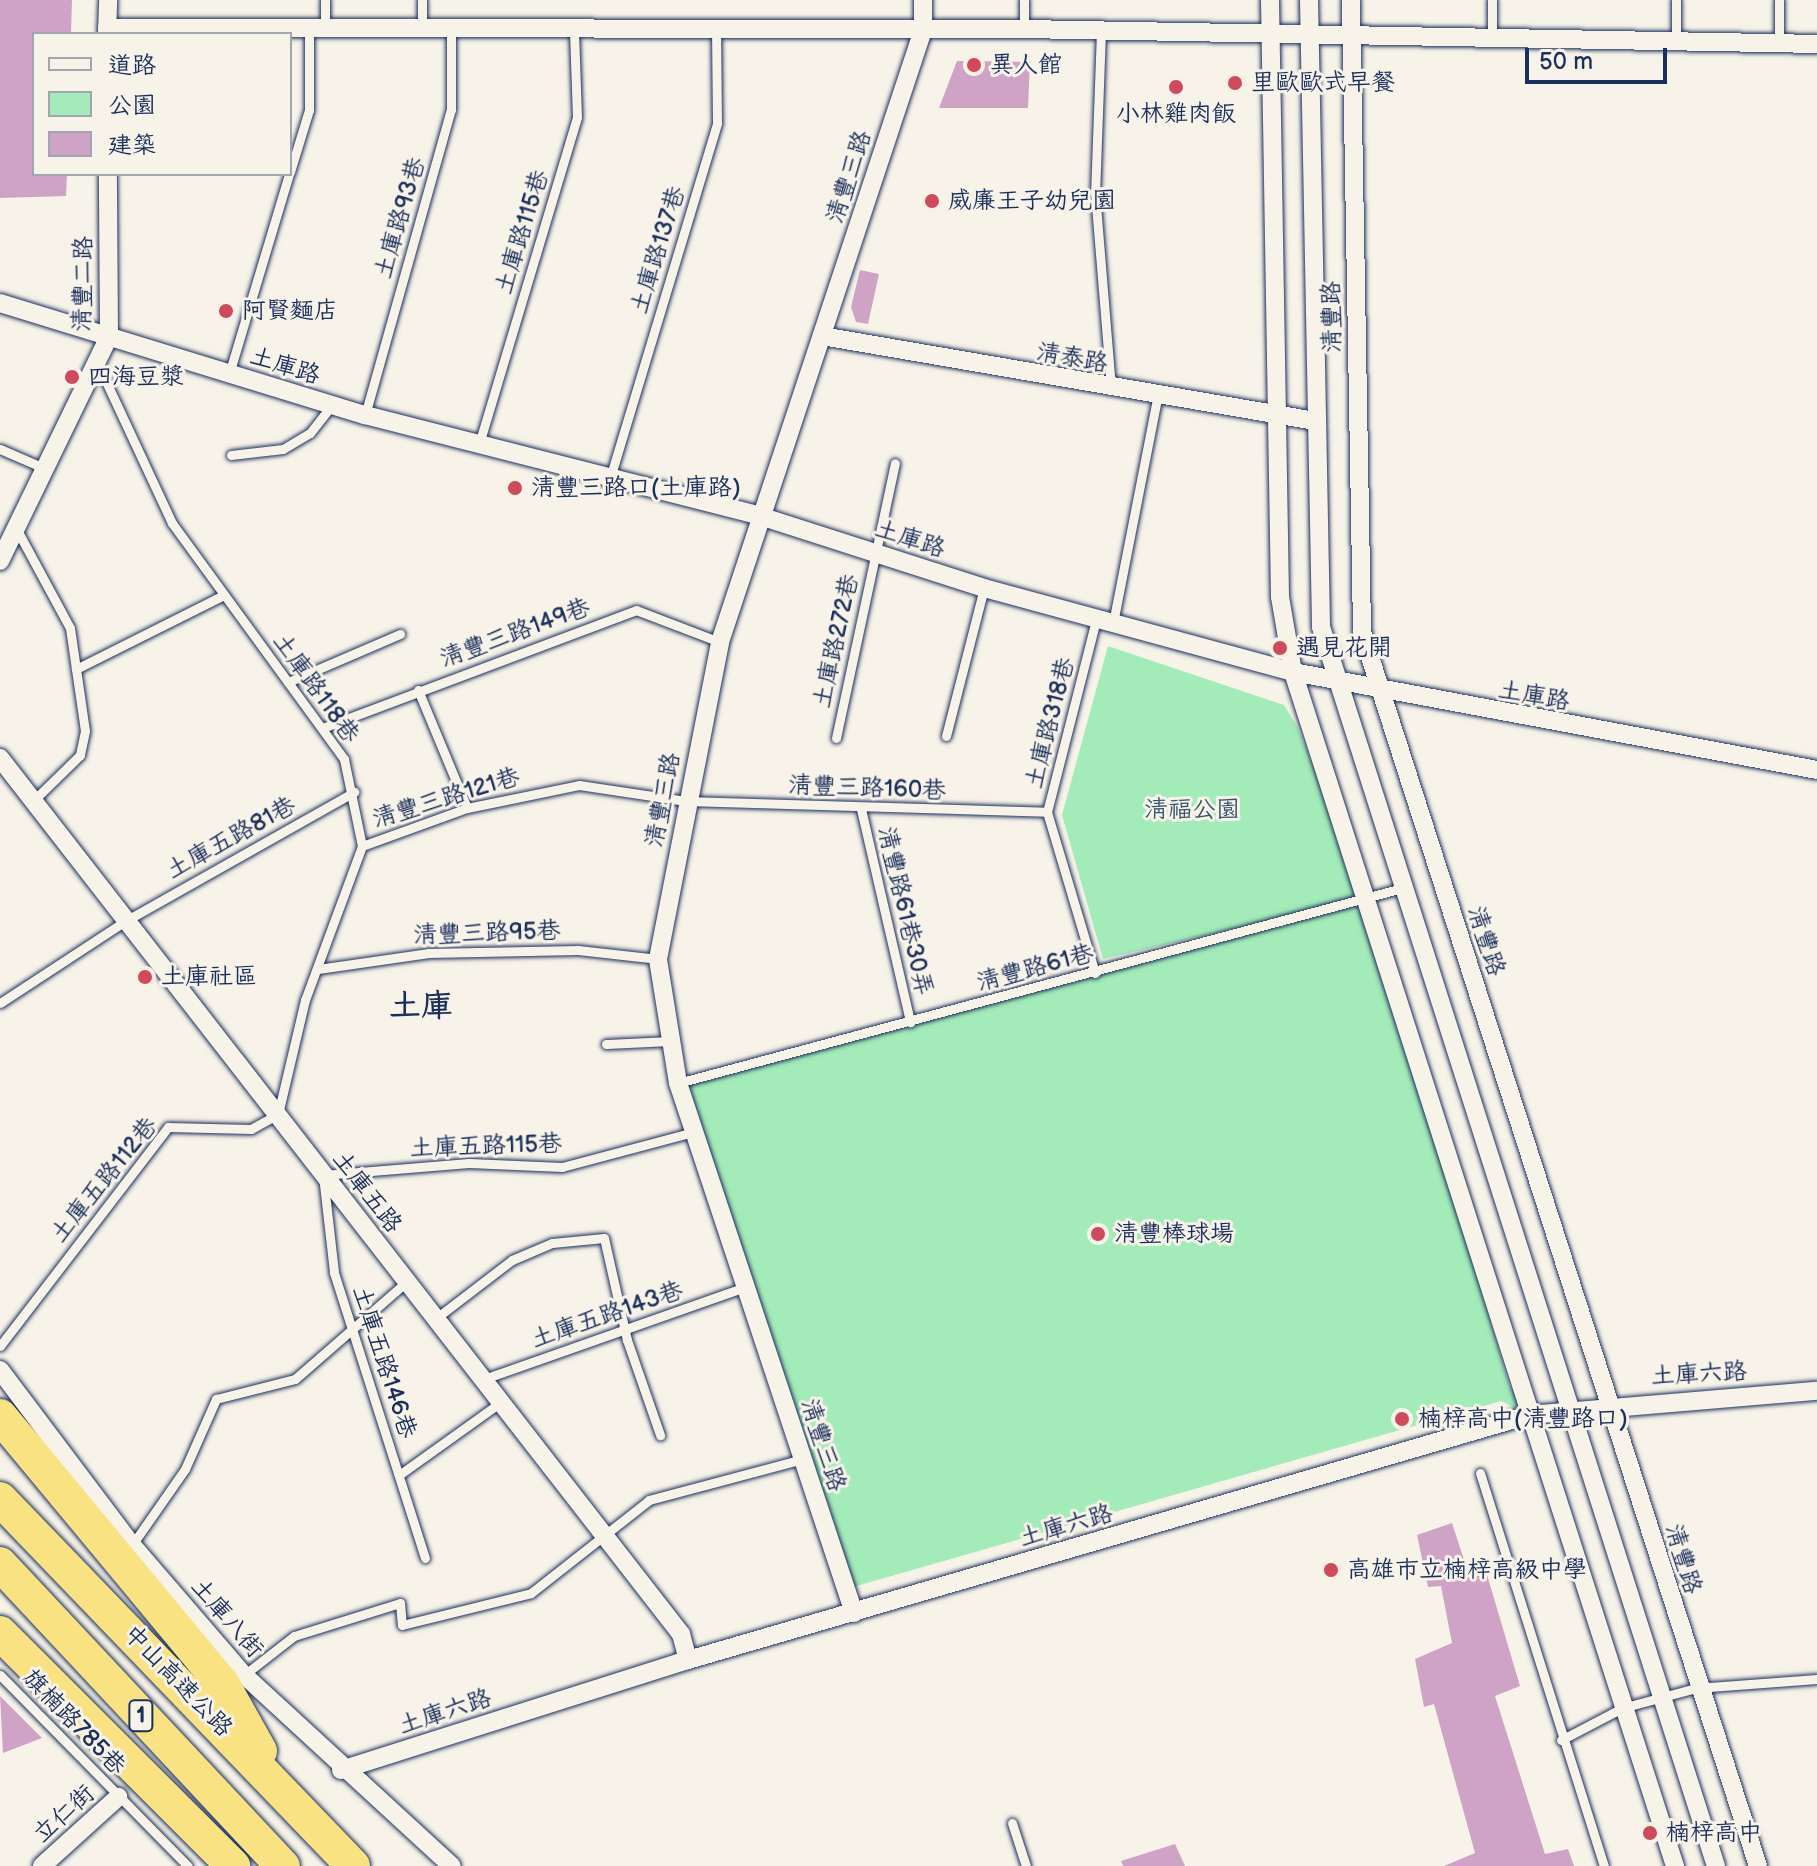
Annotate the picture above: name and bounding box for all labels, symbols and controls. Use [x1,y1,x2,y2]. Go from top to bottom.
legend [32,32,292,176]
scale bar [1529,32,1671,82]
text: 50 m [1539,47,1593,76]
text: 道路 [108,51,156,80]
place label: 異人館 [990,51,1062,79]
marker: 異人館 [965,56,983,74]
place label: 里歐歐式早餐 [1251,69,1395,97]
marker: 里歐歐式早餐 [1226,74,1244,92]
marker: 小林雞肉飯 [1167,78,1185,96]
text: 公園 [108,91,156,120]
place label: 小林雞肉飯 [1116,100,1236,128]
street label: 清豐三路 [820,127,878,227]
text: 建築 [108,131,156,160]
street label: 土庫路93巷 [369,154,431,282]
street label: 土庫路115巷 [489,166,555,298]
street label: 土庫路137巷 [625,183,691,317]
place label: 威廉王子幼兒園 [948,187,1116,215]
marker: 威廉王子幼兒園 [923,192,941,210]
street label: 清豐二路 [68,236,98,332]
street label: 清豐路 [1317,281,1347,353]
place label: 阿賢麵店 [242,297,338,325]
marker: 阿賢麵店 [217,302,235,320]
street label: 清泰路 [1034,338,1110,378]
street label: 土庫路 [246,342,324,390]
place label: 四海豆漿 [88,363,184,391]
marker: 四海豆漿 [63,368,81,386]
place label: 清豐三路口(土庫路) [531,474,741,502]
marker: 清豐三路口(土庫路) [506,479,524,497]
street label: 土庫路 [871,514,949,564]
street label: 土庫路272巷 [808,571,864,711]
street label: 清豐三路149巷 [436,592,594,674]
street label: 土庫路118巷 [267,628,365,748]
place label: 遇見花開 [1296,634,1392,662]
marker: 遇見花開 [1271,639,1289,657]
street label: 土庫路318巷 [1020,654,1080,792]
street label: 土庫路 [1496,676,1572,716]
street label: 清豐三路 [640,750,686,850]
street label: 清豐三路121巷 [369,762,523,834]
street label: 清豐三路160巷 [788,771,946,805]
street label: 土庫五路81巷 [161,791,301,885]
park label: 清福公園 [1144,796,1240,824]
street label: 清豐路61巷30弄 [872,824,938,998]
street label: 清豐路 [1461,902,1511,980]
street label: 清豐三路95巷 [413,916,561,950]
street label: 清豐路61巷 [973,939,1097,997]
place label: 土庫社區 [161,963,257,991]
marker: 土庫社區 [136,968,154,986]
district label: 土庫 [389,988,453,1026]
street label: 土庫五路112巷 [45,1112,163,1248]
street label: 土庫五路115巷 [409,1129,563,1163]
street label: 土庫五路 [326,1145,408,1239]
place label: 清豐棒球場 [1114,1220,1234,1248]
marker: 清豐棒球場 [1089,1225,1107,1243]
street label: 土庫五路143巷 [527,1276,687,1354]
street label: 土庫五路146巷 [346,1282,422,1442]
street label: 土庫六路 [1650,1357,1748,1391]
street label: 清豐三路 [794,1395,852,1495]
place label: 楠梓高中(清豐路口) [1418,1405,1628,1433]
marker: 楠梓高中(清豐路口) [1393,1410,1411,1428]
street label: 土庫六路 [1016,1499,1116,1553]
street label: 清豐路 [1659,1520,1707,1598]
place label: 高雄市立楠梓高級中學 [1347,1556,1587,1584]
marker: 高雄市立楠梓高級中學 [1322,1561,1340,1579]
street label: 土庫八街 [185,1572,269,1664]
street label: 中山高速公路 [118,1619,238,1743]
street label: 旗楠路785巷 [17,1663,131,1781]
street label: 土庫六路 [395,1683,495,1741]
road number: 1 [127,1698,155,1734]
street label: 立仁街 [28,1779,100,1849]
place label: 楠梓高中 [1666,1819,1762,1847]
marker: 楠梓高中 [1641,1824,1659,1842]

